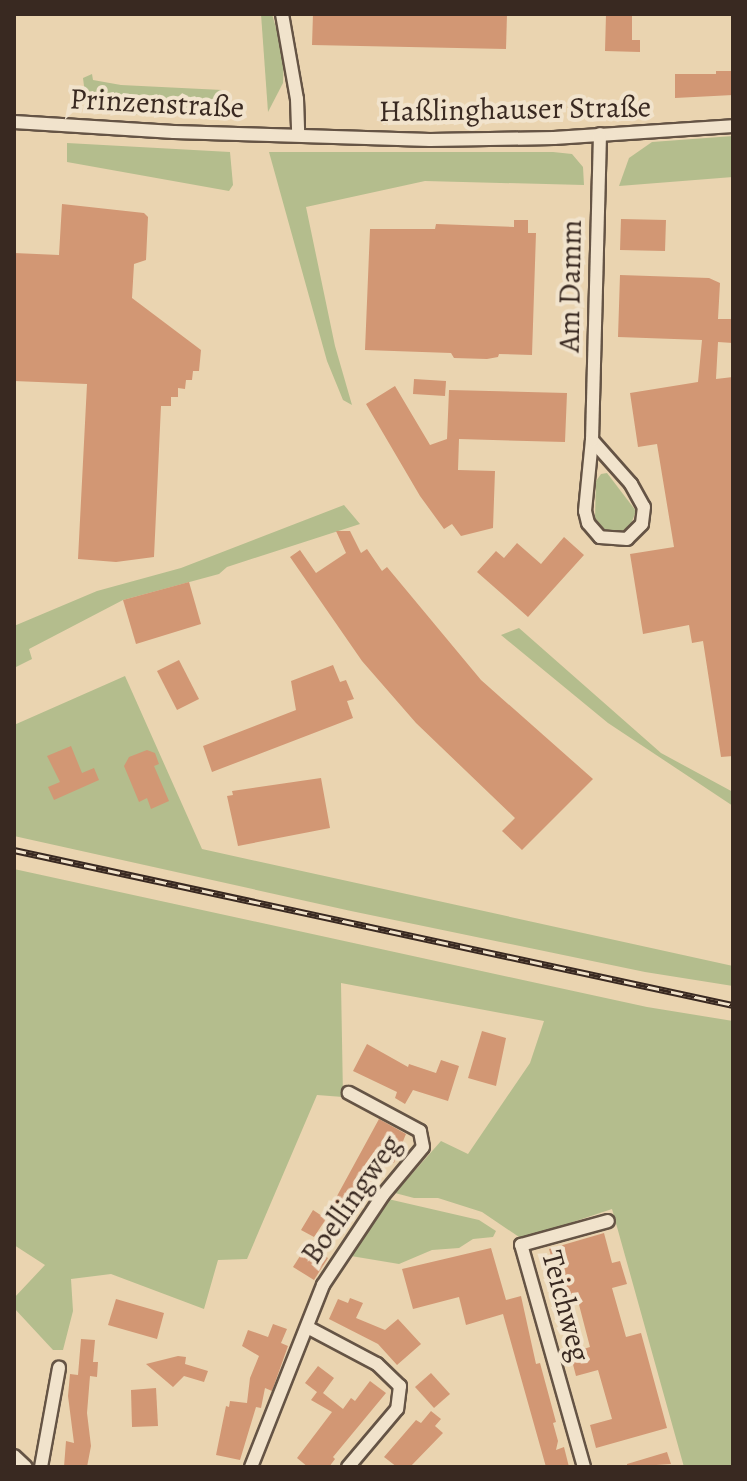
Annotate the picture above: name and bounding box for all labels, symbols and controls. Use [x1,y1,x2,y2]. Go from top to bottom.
street label: Prinzenstraße [69,80,245,126]
street label: Haßlinghauser Straße [379,89,651,129]
street label: Am Damm [551,219,589,353]
street label: Boellingweg [293,1127,409,1271]
street label: Teichweg [534,1247,598,1365]

